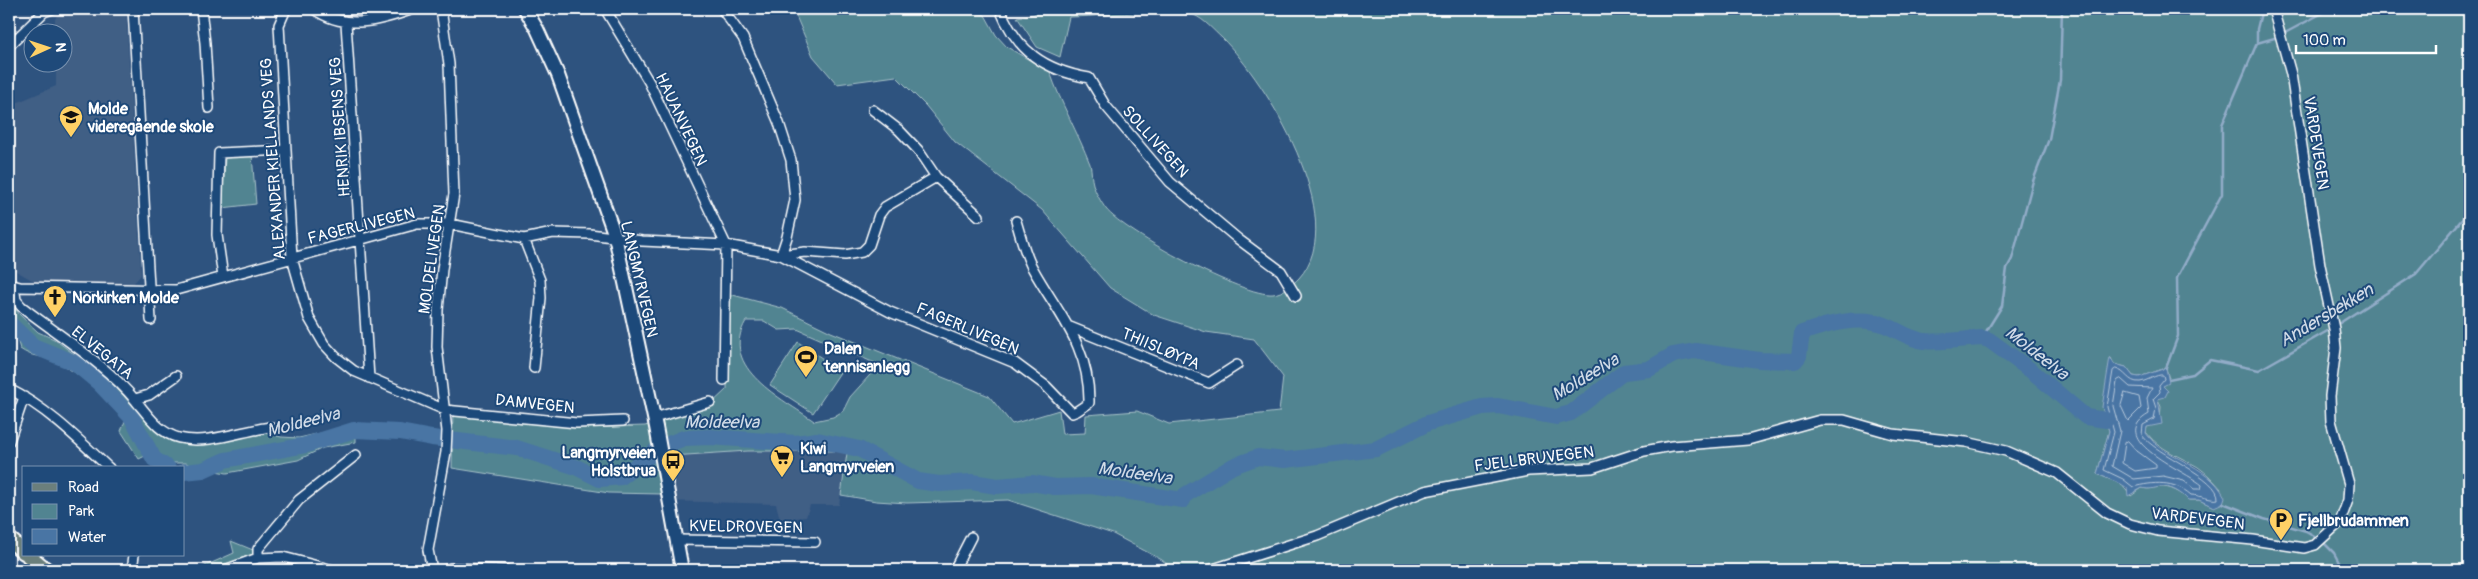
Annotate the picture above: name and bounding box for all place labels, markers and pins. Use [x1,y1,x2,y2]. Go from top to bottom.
place label: Molde videregående skole [87,99,215,137]
school or university icon: Molde videregående skole [58,104,84,138]
church icon: Norkirken Molde [42,284,68,318]
place label: Norkirken Molde [72,288,180,308]
place label: Dalen tennisanlegg [823,339,910,377]
sports icon: Dalen tennisanlegg [793,344,819,378]
place label: Kiwi Langmyrveien [800,439,894,477]
place label: Langmyrveien Holstbrua [562,443,657,481]
supermarket icon: Kiwi Langmyrveien [769,444,795,478]
bus stop icon: Langmyrveien Holstbrua [660,448,686,482]
parking icon: Fjellbrudammen [2268,507,2294,541]
place label: Fjellbrudammen [2298,511,2409,531]

